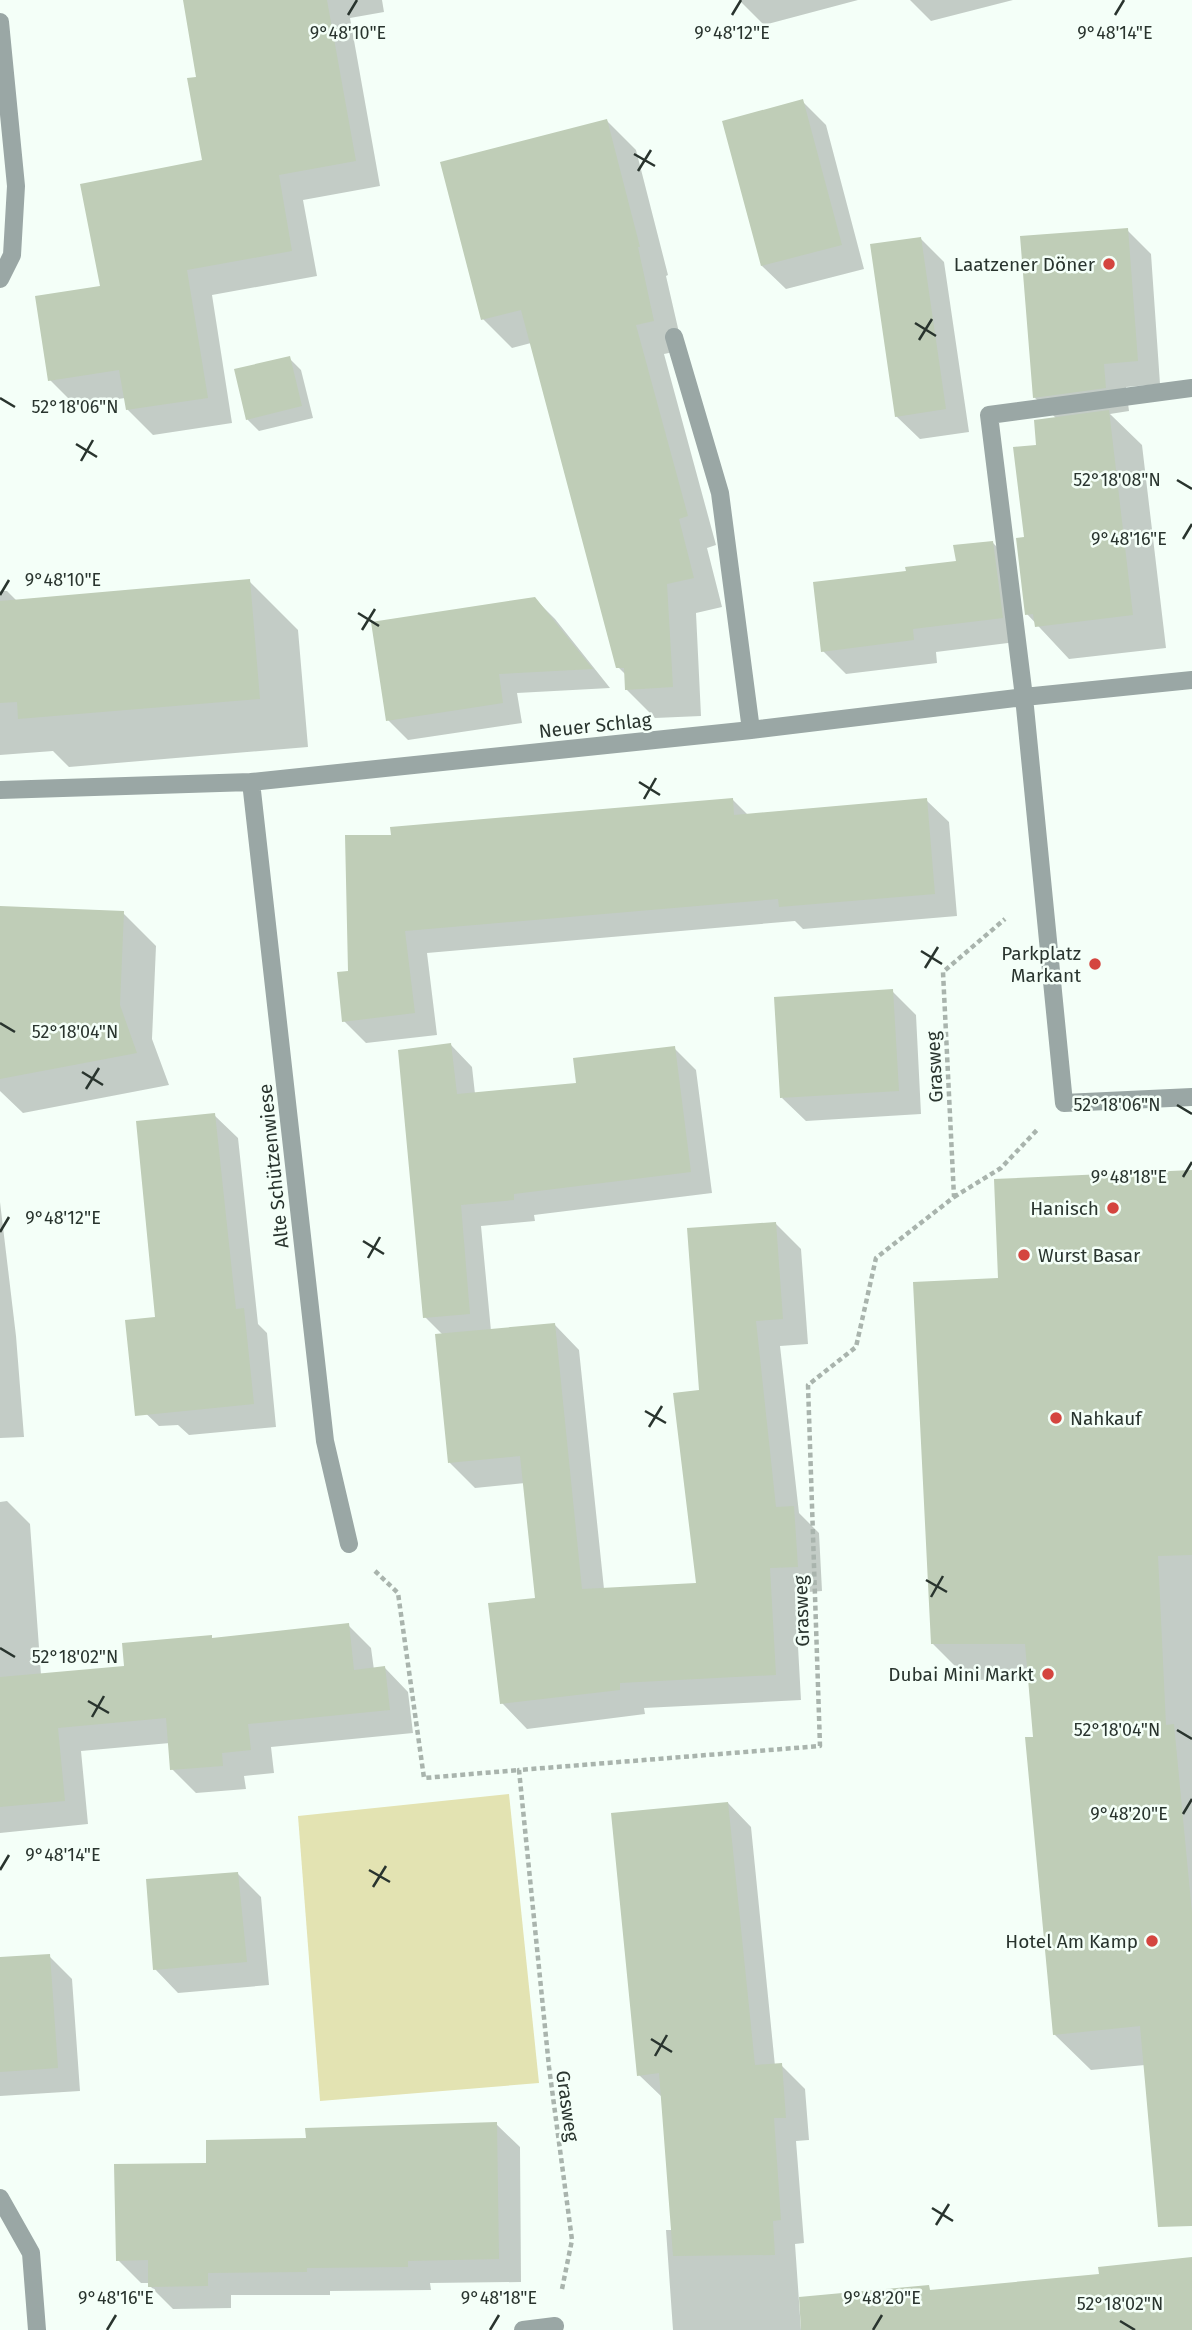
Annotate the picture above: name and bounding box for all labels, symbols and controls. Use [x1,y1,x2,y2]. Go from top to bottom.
text: 9°48'10"E [310,22,386,44]
text: 9°48'12"E [694,22,770,44]
text: 9°48'14"E [1077,22,1153,44]
place label: Laatzener Döner [954,253,1096,276]
marker: Laatzener Döner [1101,256,1117,272]
text: 52°18'06"N [31,396,119,418]
text: 52°18'08"N [1073,469,1161,491]
text: 9°48'16"E [1091,528,1167,550]
text: 9°48'10"E [25,569,101,591]
street label: Neuer Schlag [538,708,653,743]
place label: Parkplatz Markant [1001,942,1081,987]
marker: Parkplatz Markant [1087,956,1103,972]
text: 52°18'04"N [32,1021,118,1043]
street label: Grasweg [921,1031,948,1103]
street label: Alte Schützenwiese [253,1083,294,1249]
text: 52°18'06"N [1073,1094,1161,1116]
text: 9°48'18"E [1091,1166,1167,1188]
place label: Hanisch [1030,1197,1099,1220]
marker: Hanisch [1105,1200,1121,1216]
text: 9°48'12"E [25,1207,101,1229]
place label: Wurst Basar [1038,1244,1141,1267]
marker: Wurst Basar [1016,1247,1032,1263]
place label: Nahkauf [1070,1407,1143,1430]
marker: Nahkauf [1048,1410,1064,1426]
street label: Grasweg [789,1575,814,1647]
text: 52°18'02"N [32,1646,118,1668]
place label: Dubai Mini Markt [888,1663,1034,1686]
marker: Dubai Mini Markt [1040,1666,1056,1682]
text: 52°18'04"N [1074,1719,1160,1741]
text: 9°48'20"E [1090,1803,1168,1825]
text: 9°48'14"E [25,1844,101,1866]
place label: Hotel Am Kamp [1005,1930,1138,1953]
marker: Hotel Am Kamp [1144,1933,1160,1949]
street label: Grasweg [551,2069,584,2143]
text: 9°48'16"E [78,2287,154,2309]
text: 9°48'18"E [461,2287,537,2309]
text: 9°48'20"E [843,2287,921,2309]
text: 52°18'02"N [1077,2293,1163,2315]

